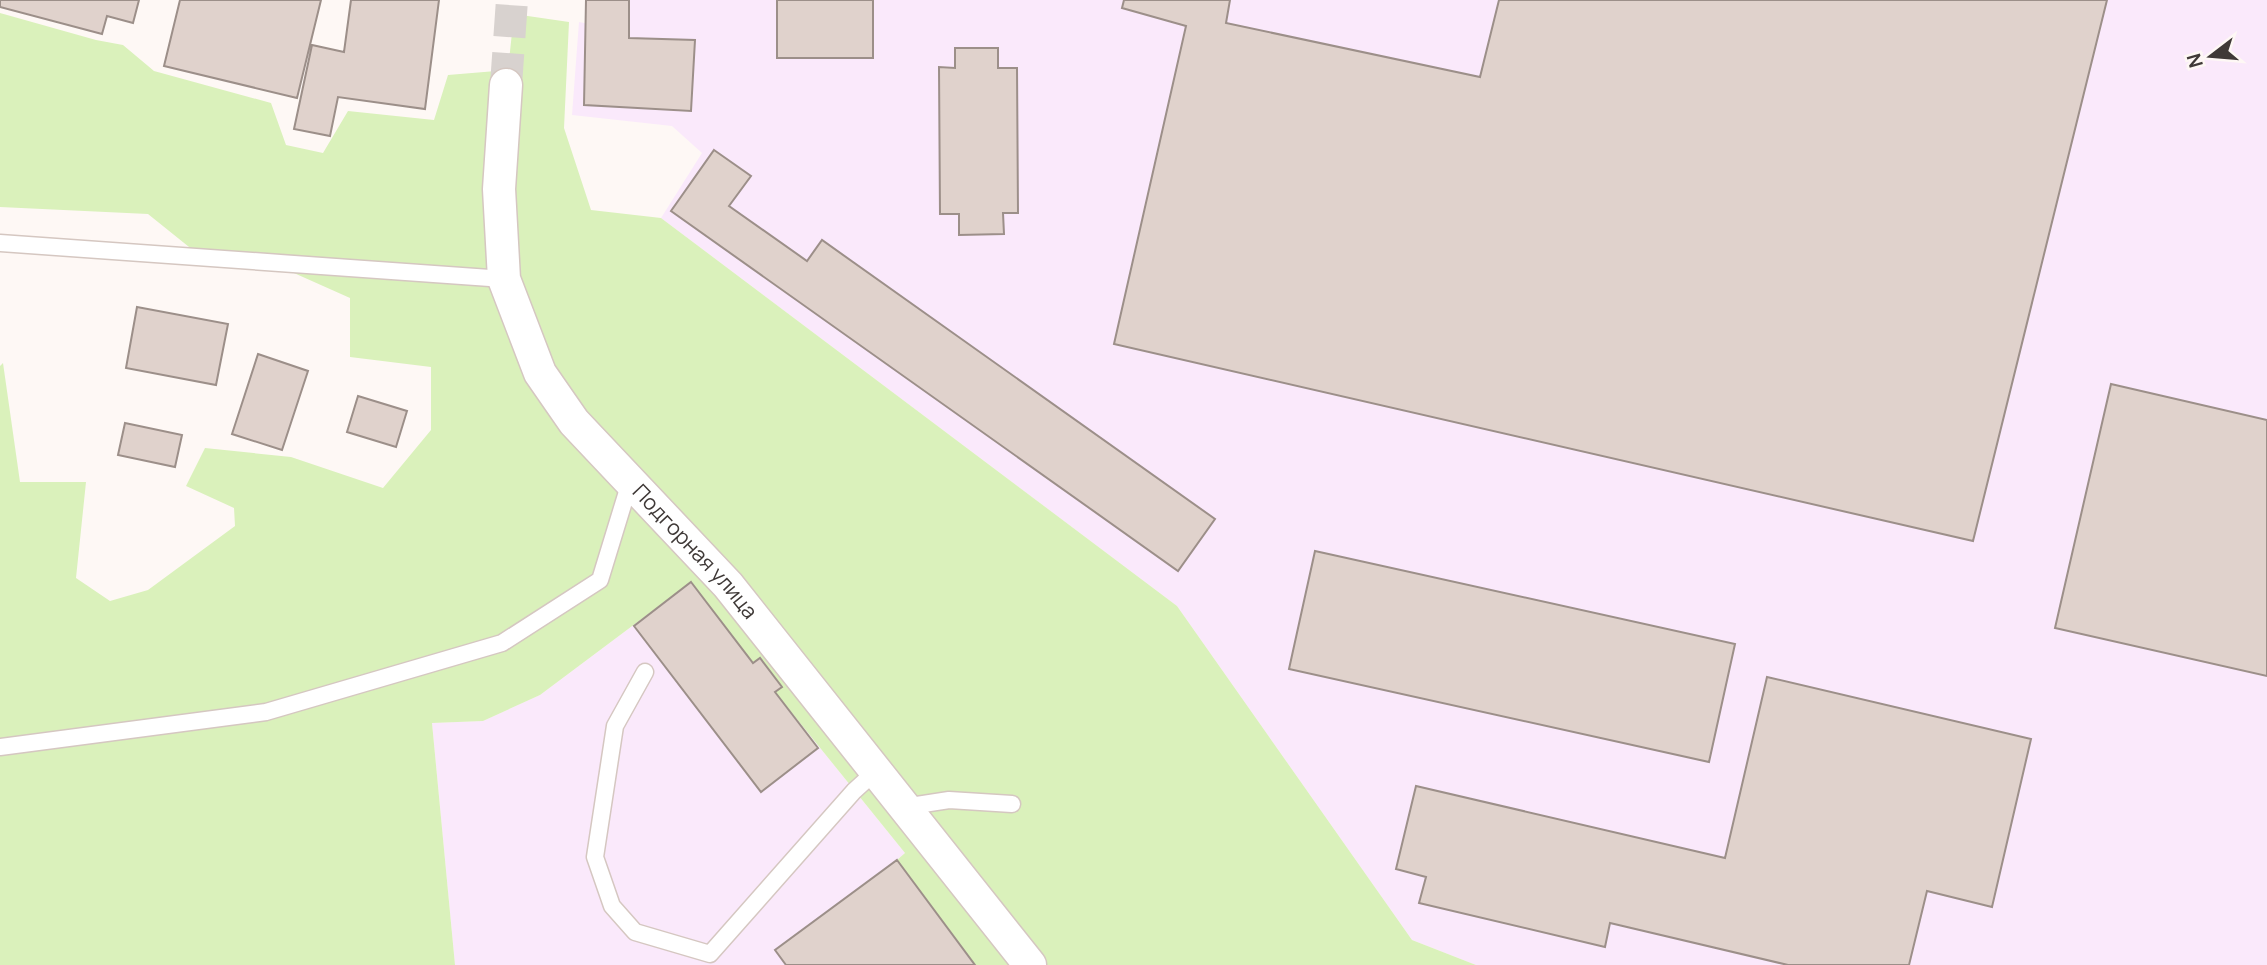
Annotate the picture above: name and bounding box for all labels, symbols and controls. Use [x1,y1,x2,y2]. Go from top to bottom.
north arrow [2176,21,2246,91]
text: N [2180,51,2209,71]
street label: Подгорная улица [627,478,764,624]

